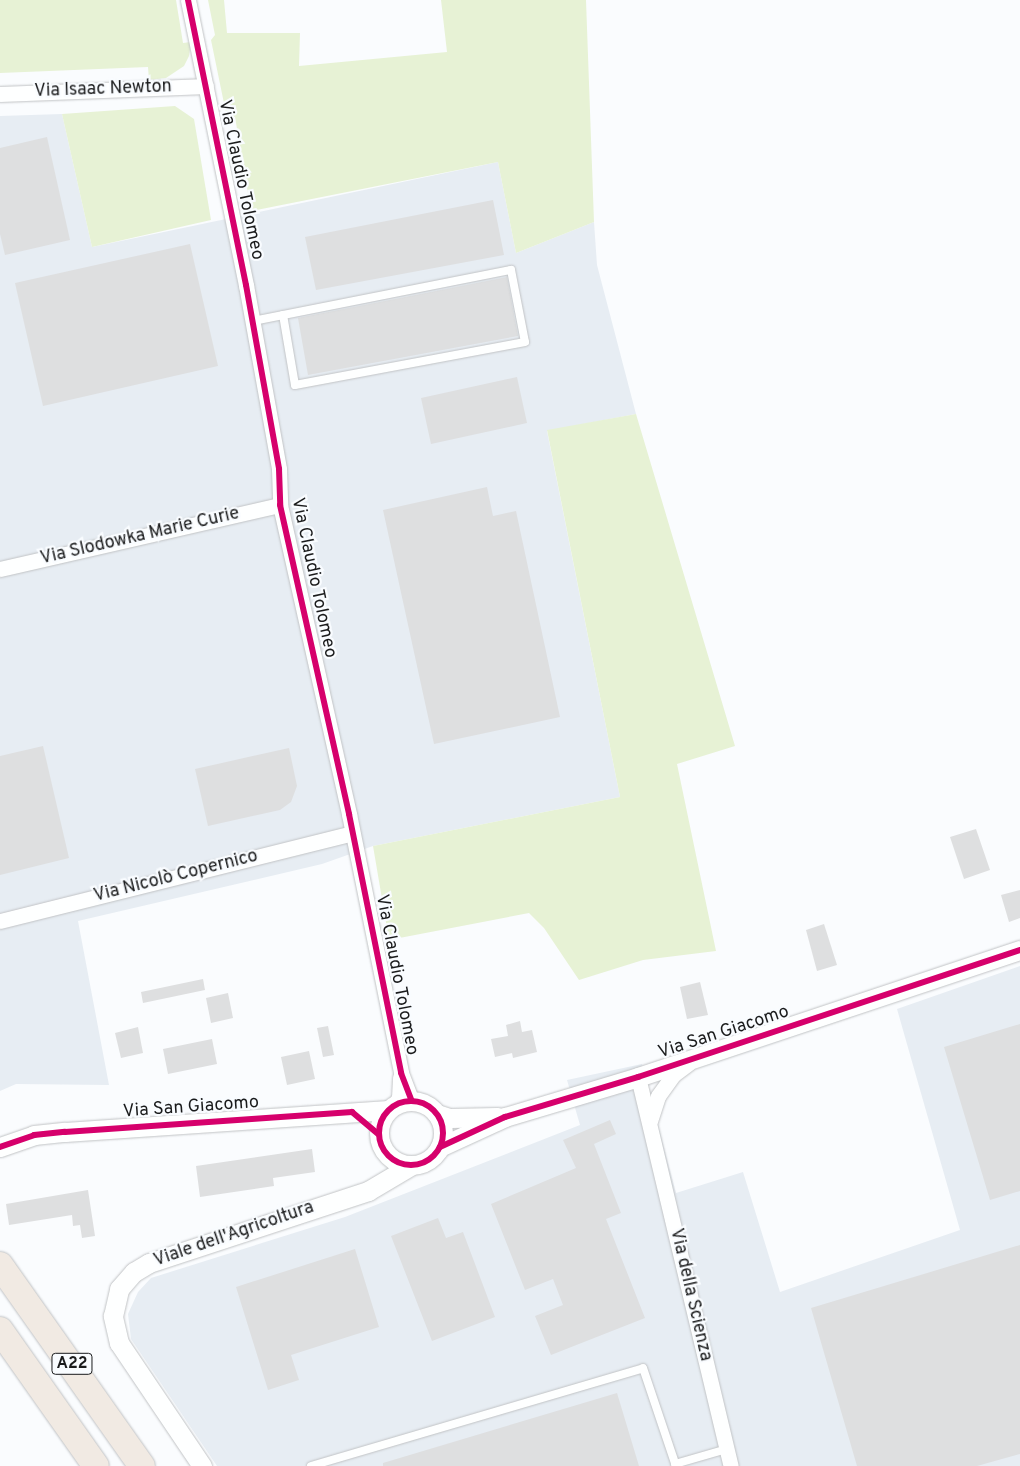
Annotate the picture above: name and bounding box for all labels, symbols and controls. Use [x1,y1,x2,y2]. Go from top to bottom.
street label: Via Isaac Newton [34,77,172,103]
street label: Via Claudio Tolomeo [212,98,268,262]
street label: Via Claudio Tolomeo [285,496,341,660]
street label: Via Slodowka Marie Curie [38,504,242,570]
street label: Via Nicolò Copernico [92,846,260,908]
street label: Via Claudio Tolomeo [370,892,422,1058]
street label: Via San Giacomo [656,1002,792,1064]
street label: Via San Giacomo [122,1092,260,1124]
street label: Viale dell'Agricoltura [151,1197,317,1273]
street label: Via della Scienza [664,1227,716,1363]
road number: A22 [51,1350,93,1378]

